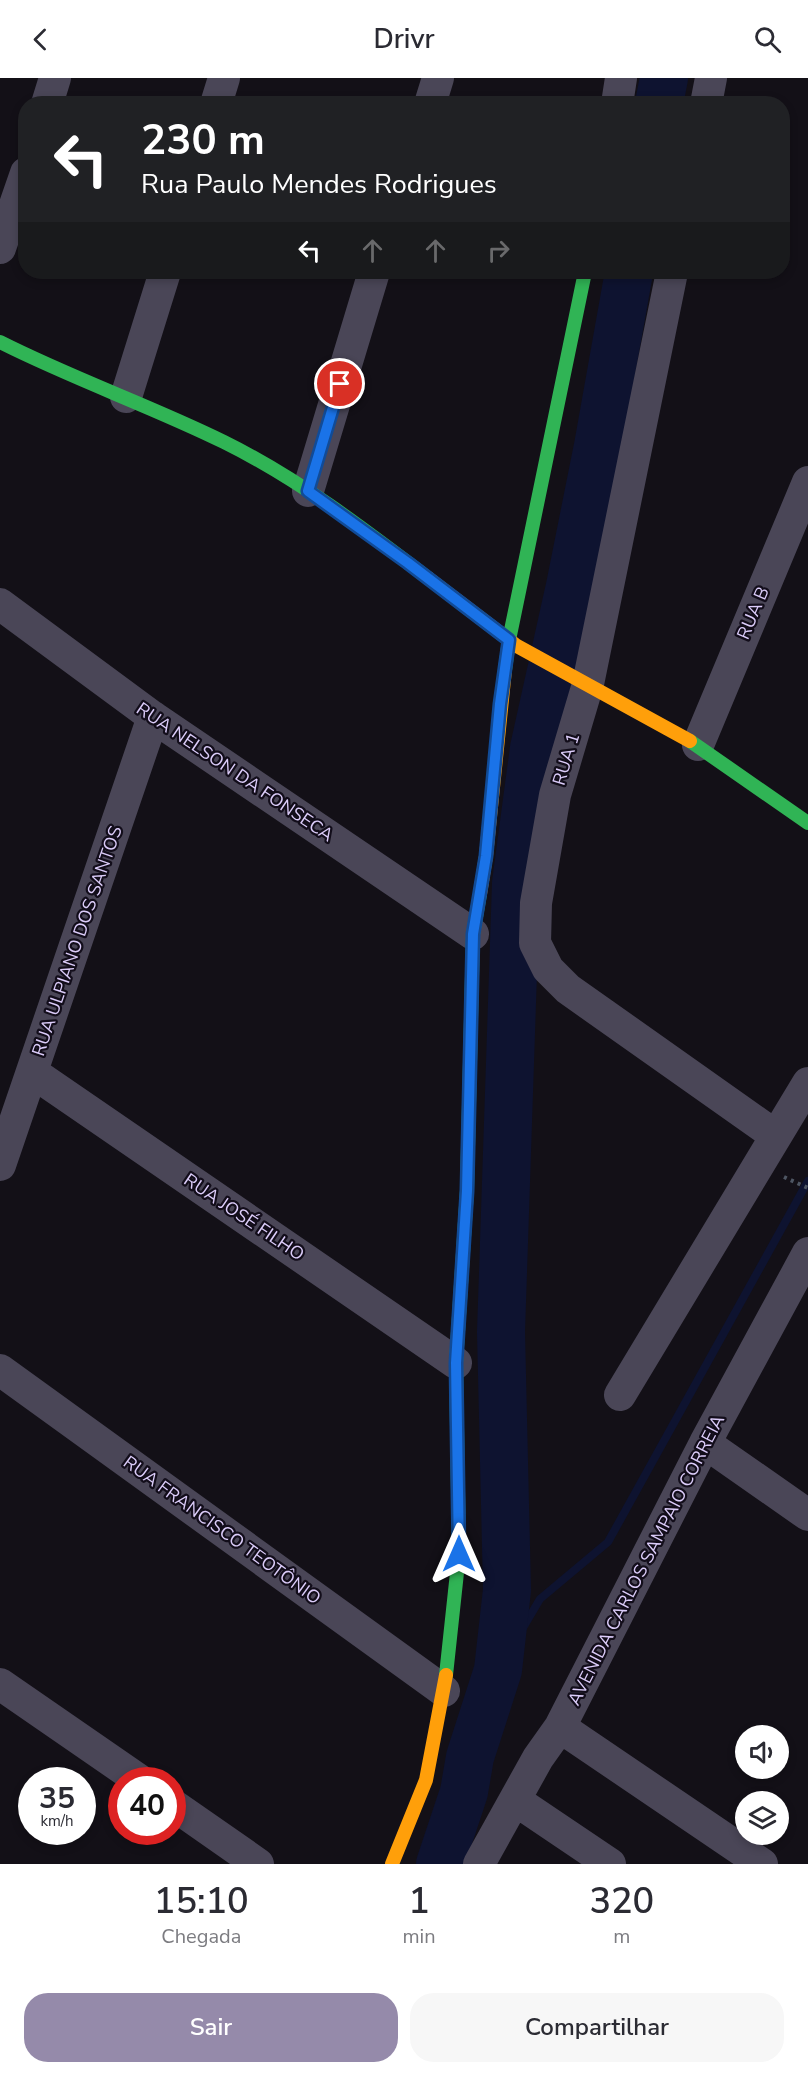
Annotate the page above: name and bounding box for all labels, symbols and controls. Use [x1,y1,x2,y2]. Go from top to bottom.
text: Drivr [373,21,435,58]
icon: back [24,23,57,56]
icon: search [751,23,784,56]
text: 230 m [141,112,265,169]
icon: left [42,120,120,198]
text: Rua Paulo Mendes Rodrigues [141,166,497,203]
icon: left [293,234,326,267]
icon: ahead [356,234,389,267]
icon: ahead [419,234,452,267]
icon: right [482,234,515,267]
pin [314,358,365,409]
icon: arrive [323,367,356,400]
street label: RUA B [731,583,775,643]
street label: RUA NELSON DA FONSECA [132,697,338,847]
street label: RUA 1 [547,730,585,788]
street label: RUA ULPIANO DOS SANTOS [26,823,128,1059]
street label: RUA JOSÉ FILHO [179,1168,309,1266]
street label: AVENIDA CARLOS SAMPAIO CORREIA [562,1411,730,1709]
street label: RUA FRANCISCO TEOTÔNIO [118,1450,326,1610]
position arrow [427,1522,491,1586]
map controls [735,1725,789,1845]
button: sound [735,1725,789,1779]
speed limit sign: 40 [108,1767,186,1845]
text: 35 [39,1778,75,1819]
button: layers [735,1791,789,1845]
text: km/h [40,1811,74,1831]
text: 15:10 [154,1877,249,1926]
text: 1 [408,1877,430,1926]
text: 320 [589,1877,654,1926]
text: Chegada [161,1923,241,1950]
text: min [403,1923,436,1950]
text: m [613,1923,630,1950]
button: Sair [24,1993,398,2062]
button: Compartilhar [410,1993,784,2062]

